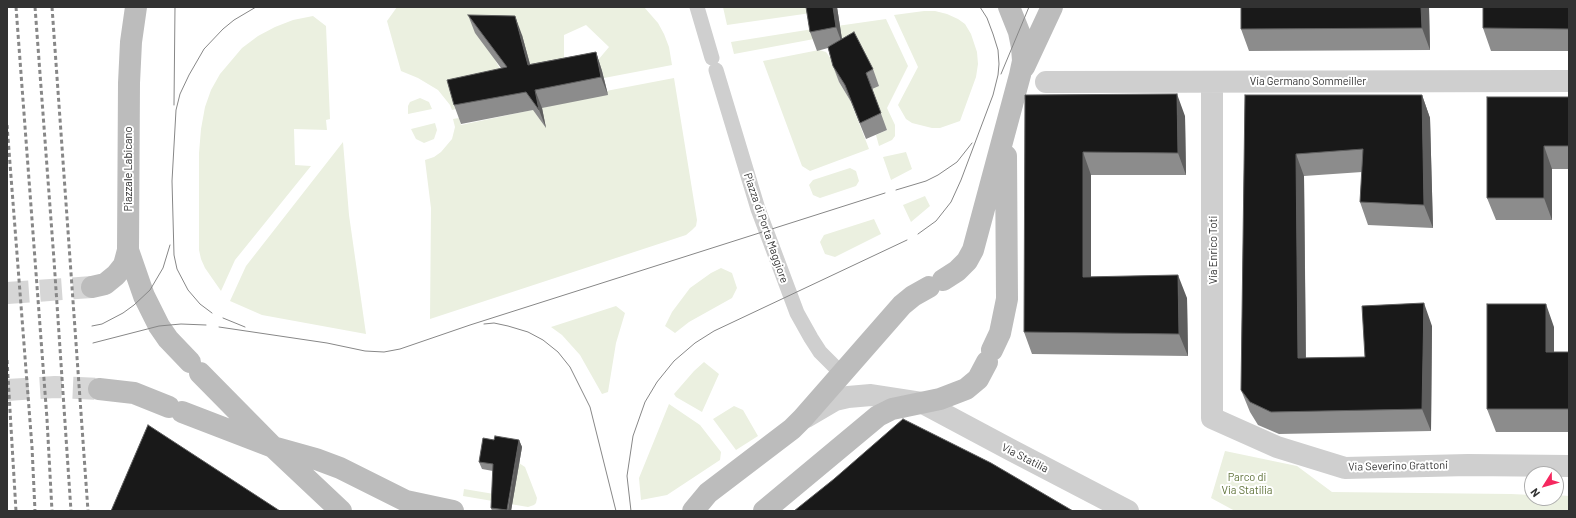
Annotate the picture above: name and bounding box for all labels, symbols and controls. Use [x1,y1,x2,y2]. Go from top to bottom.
street label: Via Germano Sommeiller [1250,74,1366,88]
street label: Piazzale Labicano [121,127,135,211]
street label: Piazza di Porta Maggiore [741,171,791,285]
street label: Via Enrico Toti [1206,216,1220,284]
street label: Via Statilia [999,441,1051,475]
street label: Via Severino Grattoni [1348,459,1448,473]
north arrow [1524,466,1564,506]
park label: Parco di Via Statilia [1222,470,1272,496]
text: N [1527,486,1542,500]

